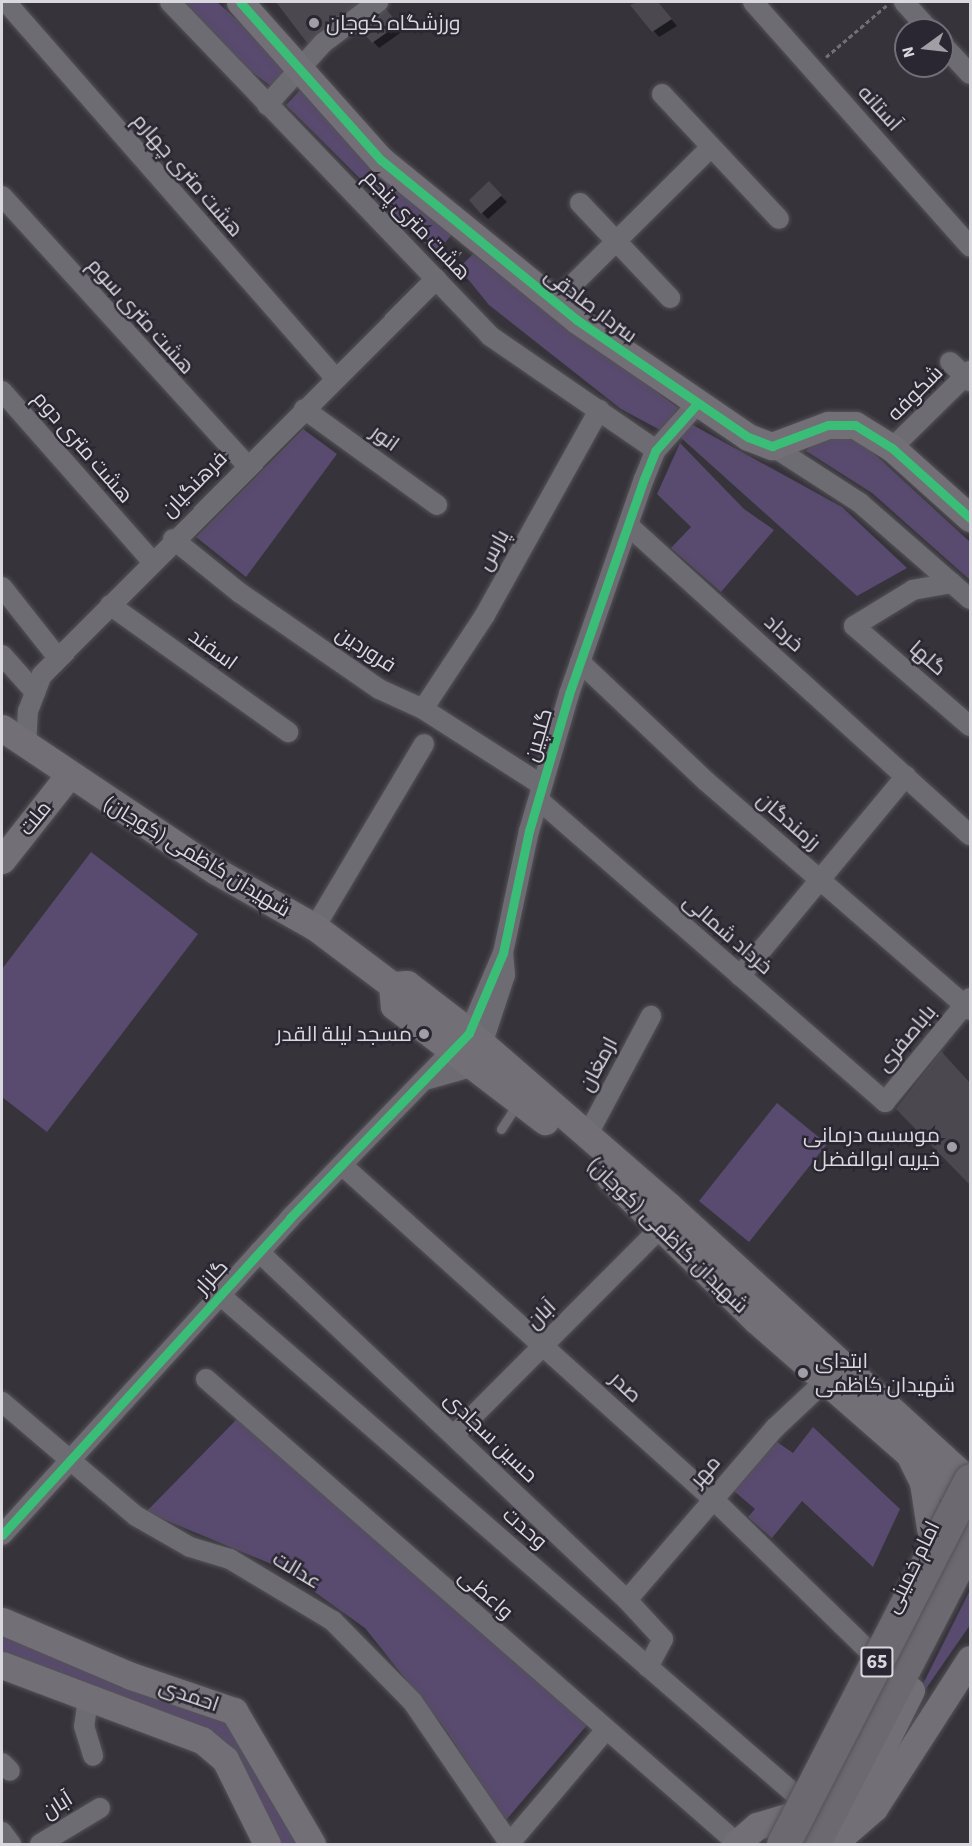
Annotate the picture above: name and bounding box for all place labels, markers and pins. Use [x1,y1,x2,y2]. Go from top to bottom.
place label: ورزشگاه کوجان [326,10,460,36]
marker: ورزشگاه کوجان [307,16,321,30]
place label: مسجد لیلة القدر [276,1021,412,1047]
marker: مسجد لیلة القدر [417,1027,431,1041]
place label: موسسه درمانی خیریه ابوالفضل [803,1122,940,1172]
marker: موسسه درمانی خیریه ابوالفضل [945,1140,959,1154]
place label: ابتدای شهیدان کاظمی [815,1348,955,1398]
marker: ابتدای شهیدان کاظمی [796,1366,810,1380]

